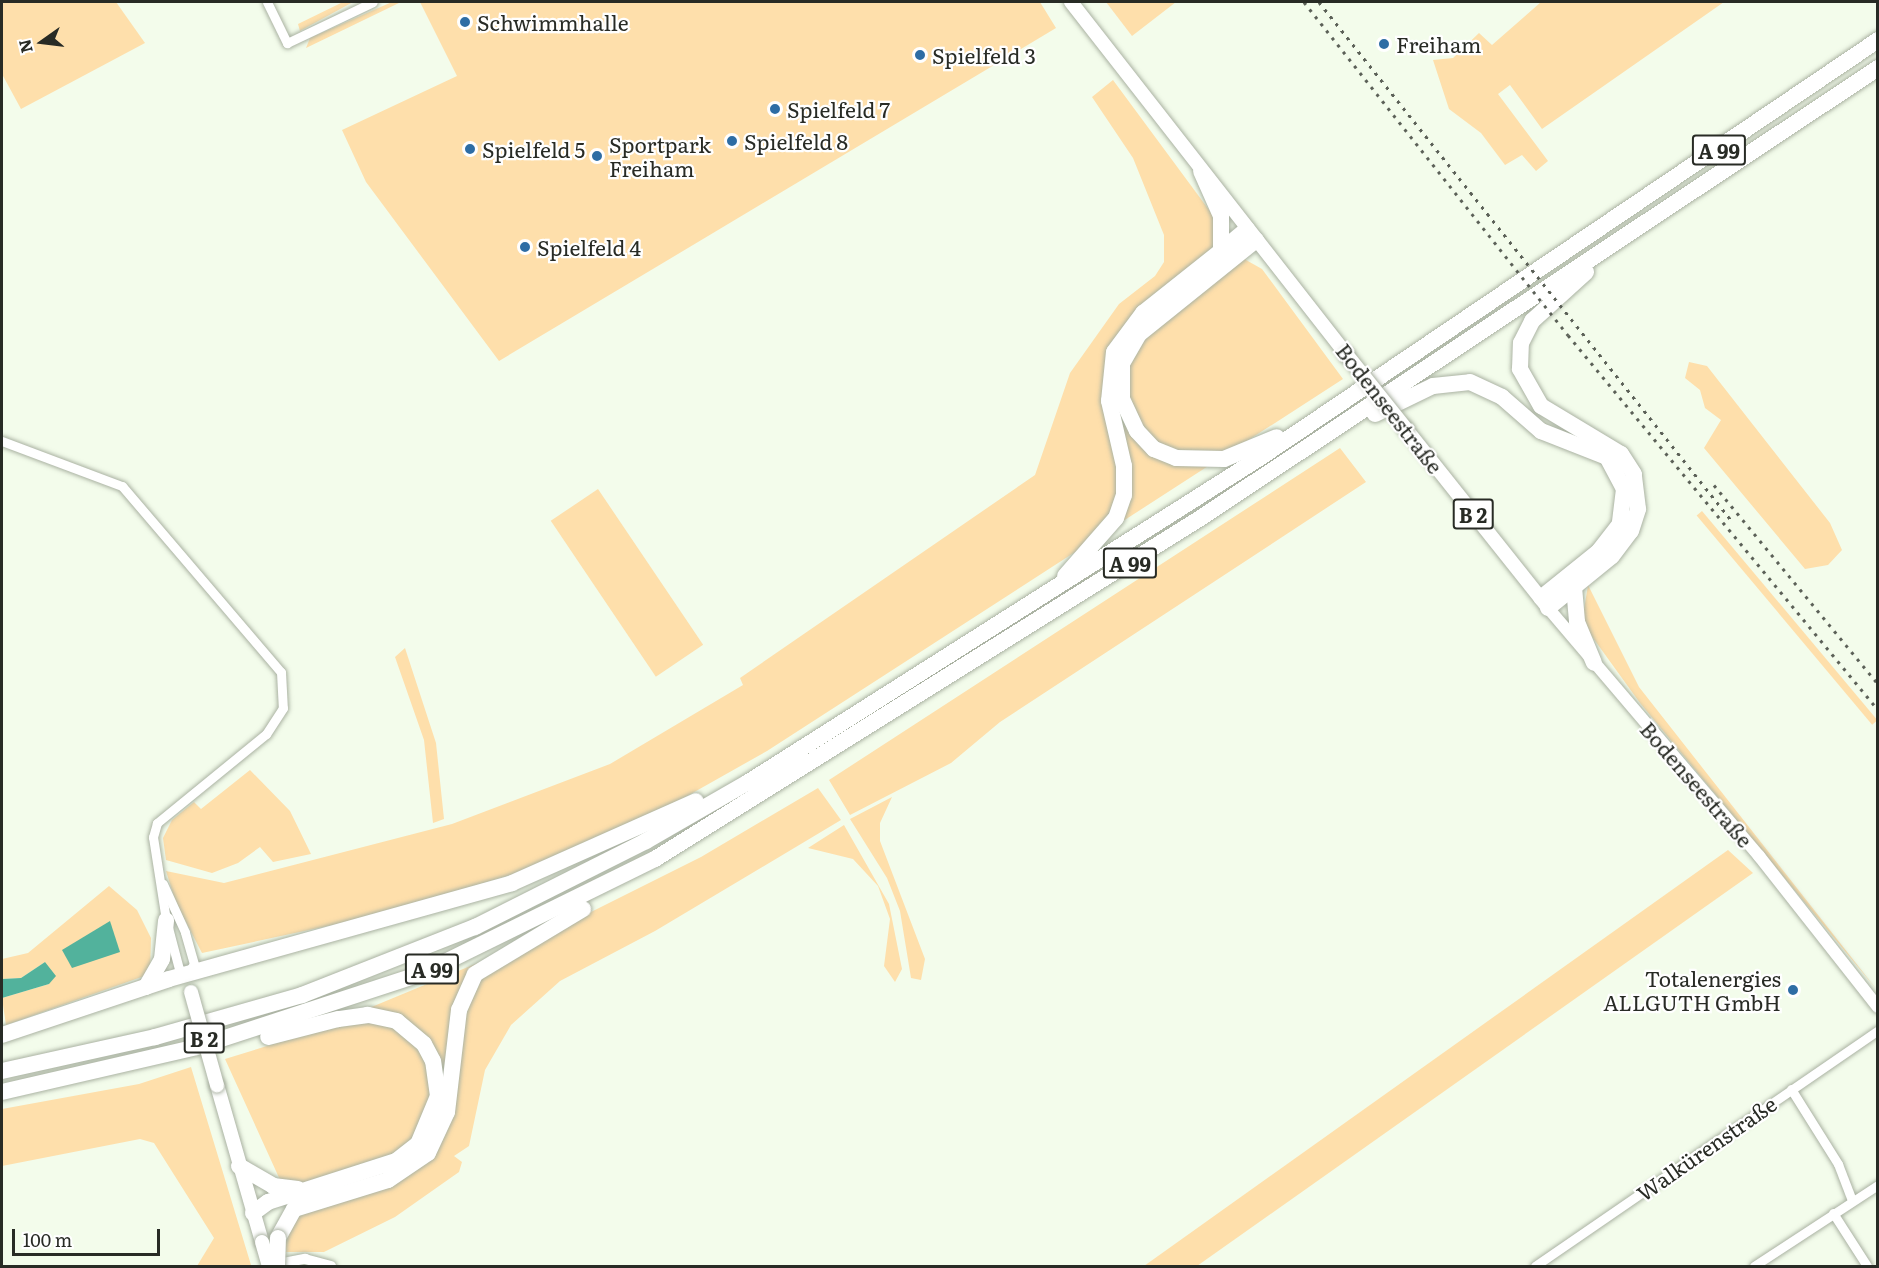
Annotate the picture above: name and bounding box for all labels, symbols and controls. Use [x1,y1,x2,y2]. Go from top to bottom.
place label: Schwimmhalle [477,9,629,35]
north arrow [12,12,72,72]
marker: Schwimmhalle [458,15,472,29]
place label: Freiham [1396,31,1481,57]
text: N [11,37,38,56]
marker: Freiham [1377,37,1391,51]
place label: Spielfeld 3 [932,42,1036,68]
marker: Spielfeld 3 [913,48,927,62]
place label: Spielfeld 7 [787,96,890,122]
marker: Spielfeld 7 [768,102,782,116]
place label: Spielfeld 8 [744,128,848,154]
place label: Sportpark Freiham [609,131,711,181]
road number: A 99 [1690,133,1748,167]
marker: Spielfeld 8 [725,134,739,148]
place label: Spielfeld 5 [482,136,585,162]
marker: Spielfeld 5 [463,142,477,156]
marker: Sportpark Freiham [590,149,604,163]
place label: Spielfeld 4 [537,234,641,260]
marker: Spielfeld 4 [518,240,532,254]
street label: Bodenseestraße [1331,338,1449,478]
road number: B 2 [1452,497,1494,531]
road number: A 99 [1102,546,1158,580]
street label: Bodenseestraße [1636,716,1758,852]
road number: A 99 [404,952,460,986]
place label: Totalenergies ALLGUTH GmbH [1603,965,1781,1015]
marker: Totalenergies ALLGUTH GmbH [1786,983,1800,997]
road number: B 2 [183,1021,225,1055]
street label: Walkürenstraße [1631,1090,1781,1206]
scale bar [15,1217,164,1255]
text: 100 m [23,1226,72,1253]

